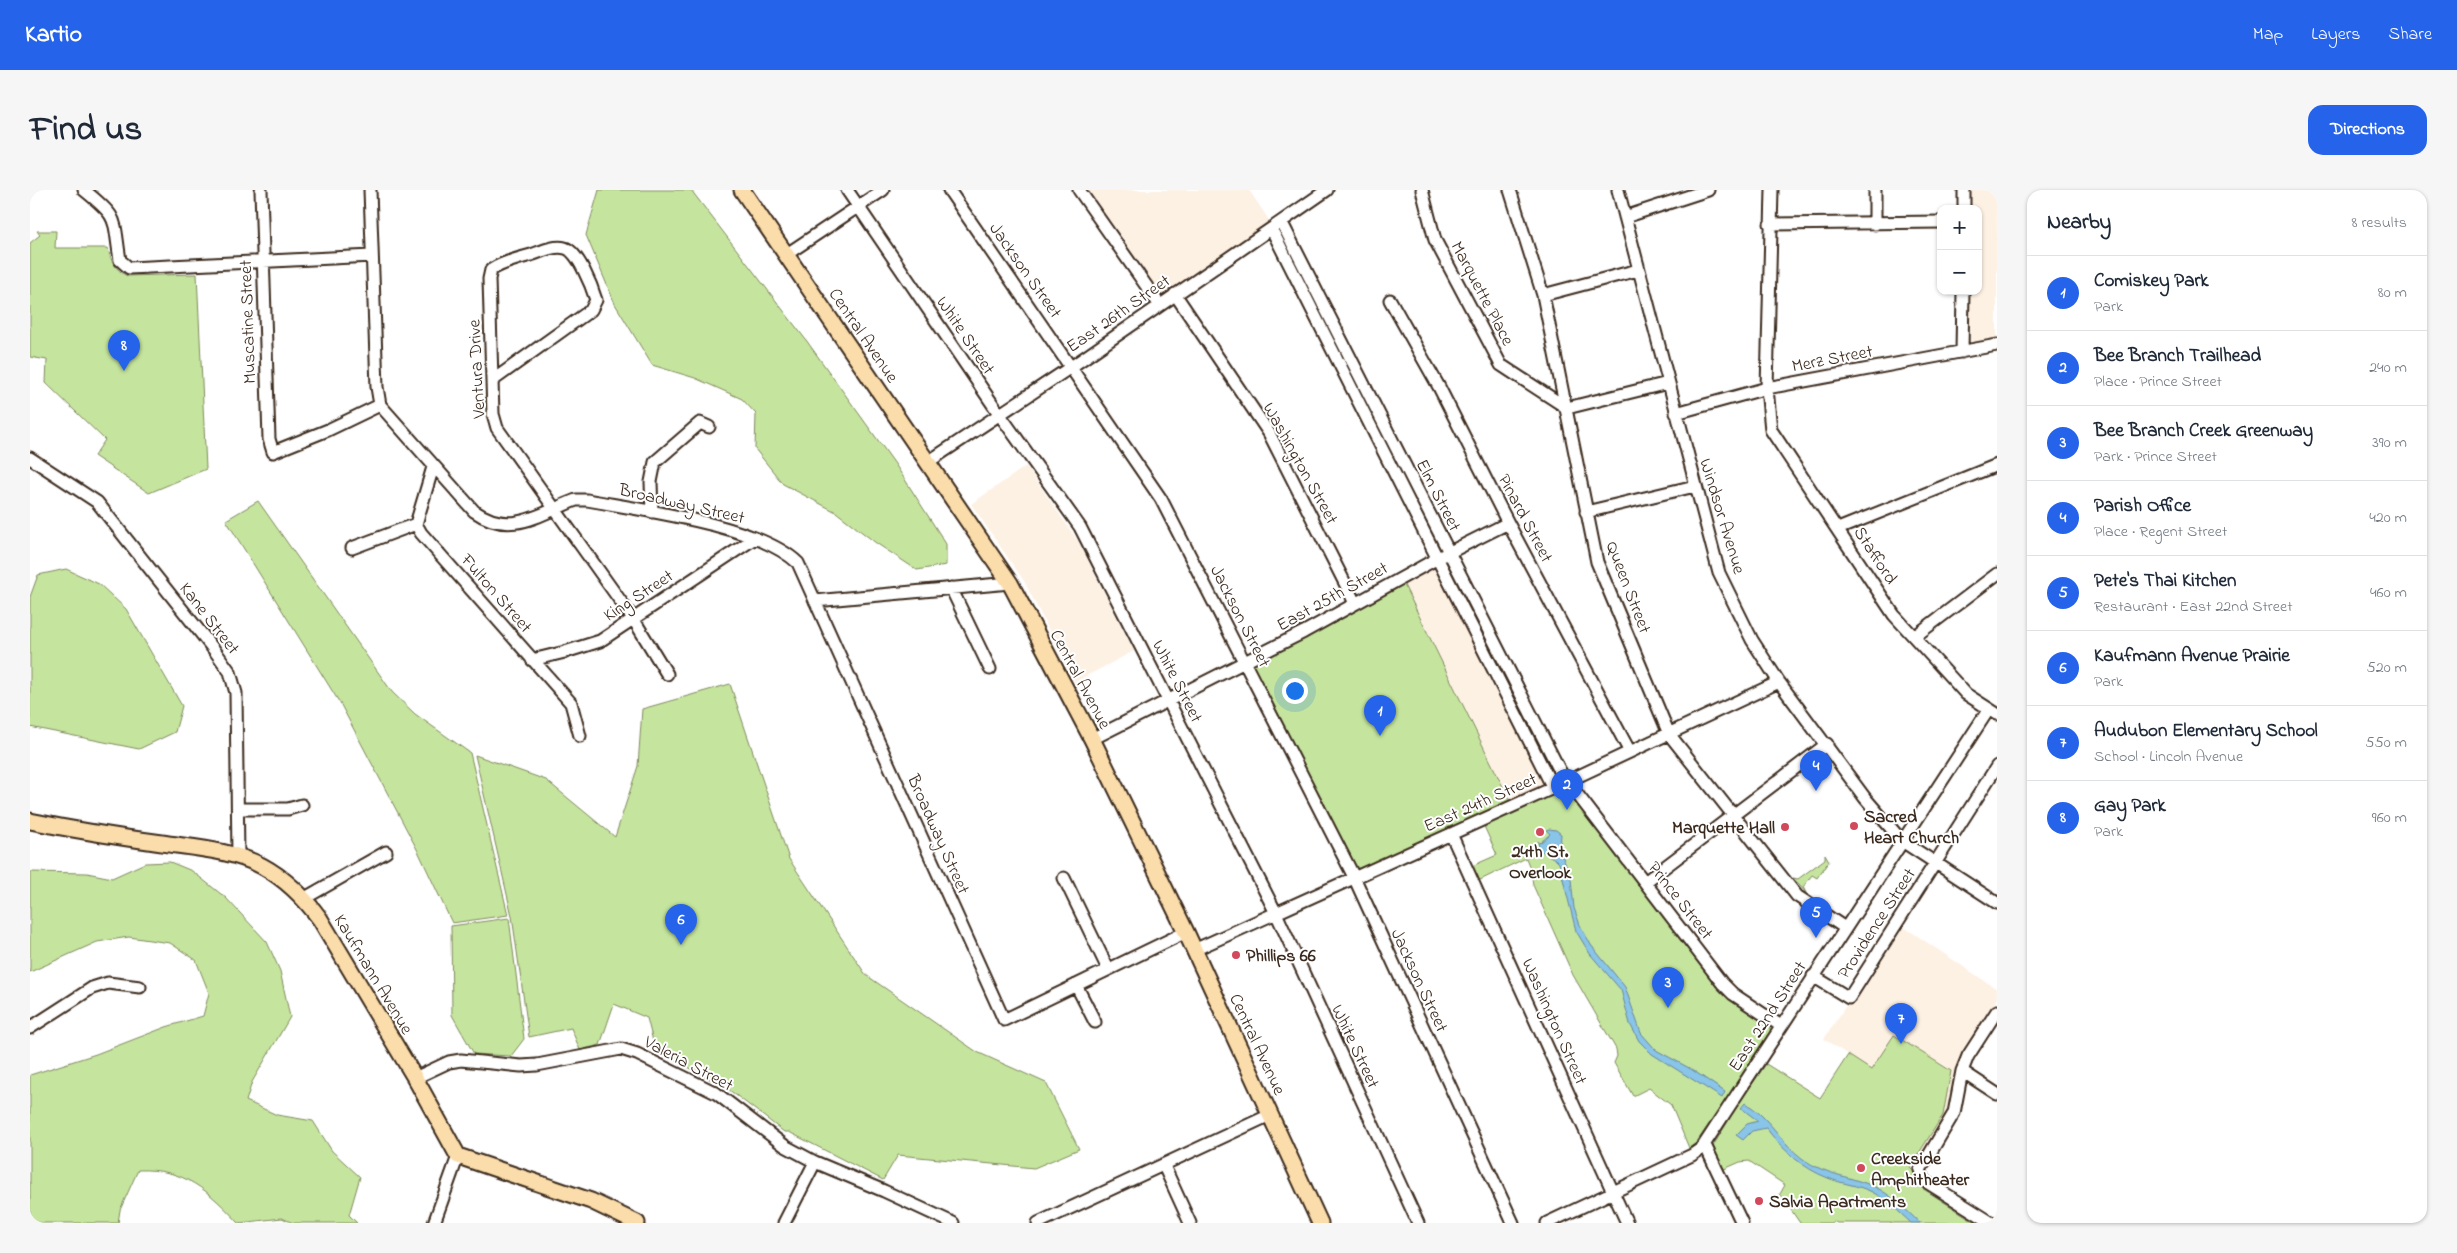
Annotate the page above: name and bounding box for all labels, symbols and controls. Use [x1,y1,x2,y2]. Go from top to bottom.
text: Kartio [25,18,82,53]
text: Map [2253,22,2283,48]
text: Layers [2311,22,2361,48]
text: Share [2389,22,2432,48]
text: Find us [30,105,142,156]
button: Directions [2308,105,2427,155]
map controls [1937,205,1982,295]
button: + [1937,205,1982,250]
text: Nearby [2047,208,2111,238]
text: 8 results [2351,211,2407,235]
street label: Jackson Street [982,218,1067,324]
street label: Marquette Place [1443,237,1520,352]
button: − [1937,250,1982,295]
street label: Muscatine Street [234,259,264,384]
text: Comiskey Park [2094,268,2209,295]
street label: East 26th Street [1062,269,1176,360]
text: 1 [2060,281,2066,305]
text: 80 m [2378,281,2407,305]
street label: Central Avenue [821,283,904,390]
street label: White Street [928,292,1000,381]
text: Park [2094,295,2123,319]
street label: Ventura Drive [462,318,494,420]
pin: 8 [108,330,140,371]
street label: Merz Street [1790,339,1875,381]
text: Bee Branch Trailhead [2094,343,2261,370]
text: 2 [2059,356,2067,380]
text: 240 m [2369,356,2407,380]
text: Place · Prince Street [2094,370,2222,394]
street label: Washington Street [1254,398,1344,530]
text: Bee Branch Creek Greenway [2094,418,2313,445]
text: 3 [2060,431,2066,455]
text: 390 m [2372,431,2407,455]
text: Park · Prince Street [2094,445,2217,469]
street label: Elm Street [1408,455,1466,536]
street label: Windsor Avenue [1691,456,1751,578]
street label: Pinard Street [1490,470,1558,568]
street label: Broadway Street [615,478,747,532]
text: Parish Office [2094,493,2191,520]
text: 4 [2060,506,2066,530]
text: 420 m [2369,506,2407,530]
text: Place · Regent Street [2094,520,2227,544]
street label: Stafford [1846,522,1903,590]
street label: Queen Street [1598,538,1657,638]
street label: Fulton Street [453,548,537,640]
street label: East 25th Street [1272,556,1394,639]
street label: Jackson Street [1202,561,1276,673]
street label: King Street [599,564,680,630]
text: Pete's Thai Kitchen [2094,568,2236,595]
street label: Kane Street [172,578,245,661]
text: 5 [2058,581,2068,605]
text: 460 m [2370,581,2407,605]
text: Restaurant · East 22nd Street [2094,595,2293,619]
street label: Central Avenue [1042,625,1117,735]
street label: White Street [1144,636,1208,728]
text: Kaufmann Avenue Prairie [2094,643,2290,670]
text: 6 [2059,656,2067,680]
text: 520 m [2367,656,2407,680]
text: Park [2094,670,2123,694]
your location [1282,678,1308,704]
pin: 1 [1364,695,1396,736]
text: Audubon Elementary School [2094,718,2318,745]
text: 7 [2060,731,2066,755]
text: 550 m [2365,731,2407,755]
text: School · Lincoln Avenue [2094,745,2243,769]
pin: 4 [1800,750,1832,791]
street label: East 24th Street [1420,767,1541,840]
pin: 2 [1551,769,1583,810]
street label: Broadway Street [899,770,975,899]
text: Gay Park [2094,793,2166,820]
place label: Sacred Heart Church [1864,805,1960,852]
text: 8 [2060,806,2066,830]
text: 960 m [2372,806,2407,830]
place label: Marquette Hall [1672,816,1775,842]
marker: Sacred Heart Church [1848,820,1860,832]
text: Park [2094,820,2123,844]
marker: Marquette Hall [1779,821,1791,833]
marker: 24th St. Overlook [1534,826,1546,838]
place label: 24th St. Overlook [1509,840,1572,887]
street label: Prince Street [1641,857,1718,946]
street label: Providence Street [1832,864,1923,985]
pin: 5 [1800,897,1832,938]
pin: 6 [665,904,697,945]
street label: Kaufmann Avenue [326,910,419,1041]
street label: Jackson Street [1383,925,1454,1037]
place label: Phillips 66 [1246,944,1316,970]
marker: Phillips 66 [1230,949,1242,961]
street label: Washington Street [1513,955,1593,1090]
street label: East 22nd Street [1723,957,1814,1077]
pin: 3 [1652,967,1684,1008]
street label: Central Avenue [1221,990,1292,1101]
street label: White Street [1323,1001,1385,1093]
pin: 7 [1885,1003,1917,1044]
street label: Valeria Street [638,1030,737,1099]
place label: Creekside Amphitheater [1871,1147,1970,1194]
marker: Creekside Amphitheater [1855,1162,1867,1174]
place label: Salvia Apartments [1769,1190,1906,1216]
marker: Salvia Apartments [1753,1195,1765,1207]

